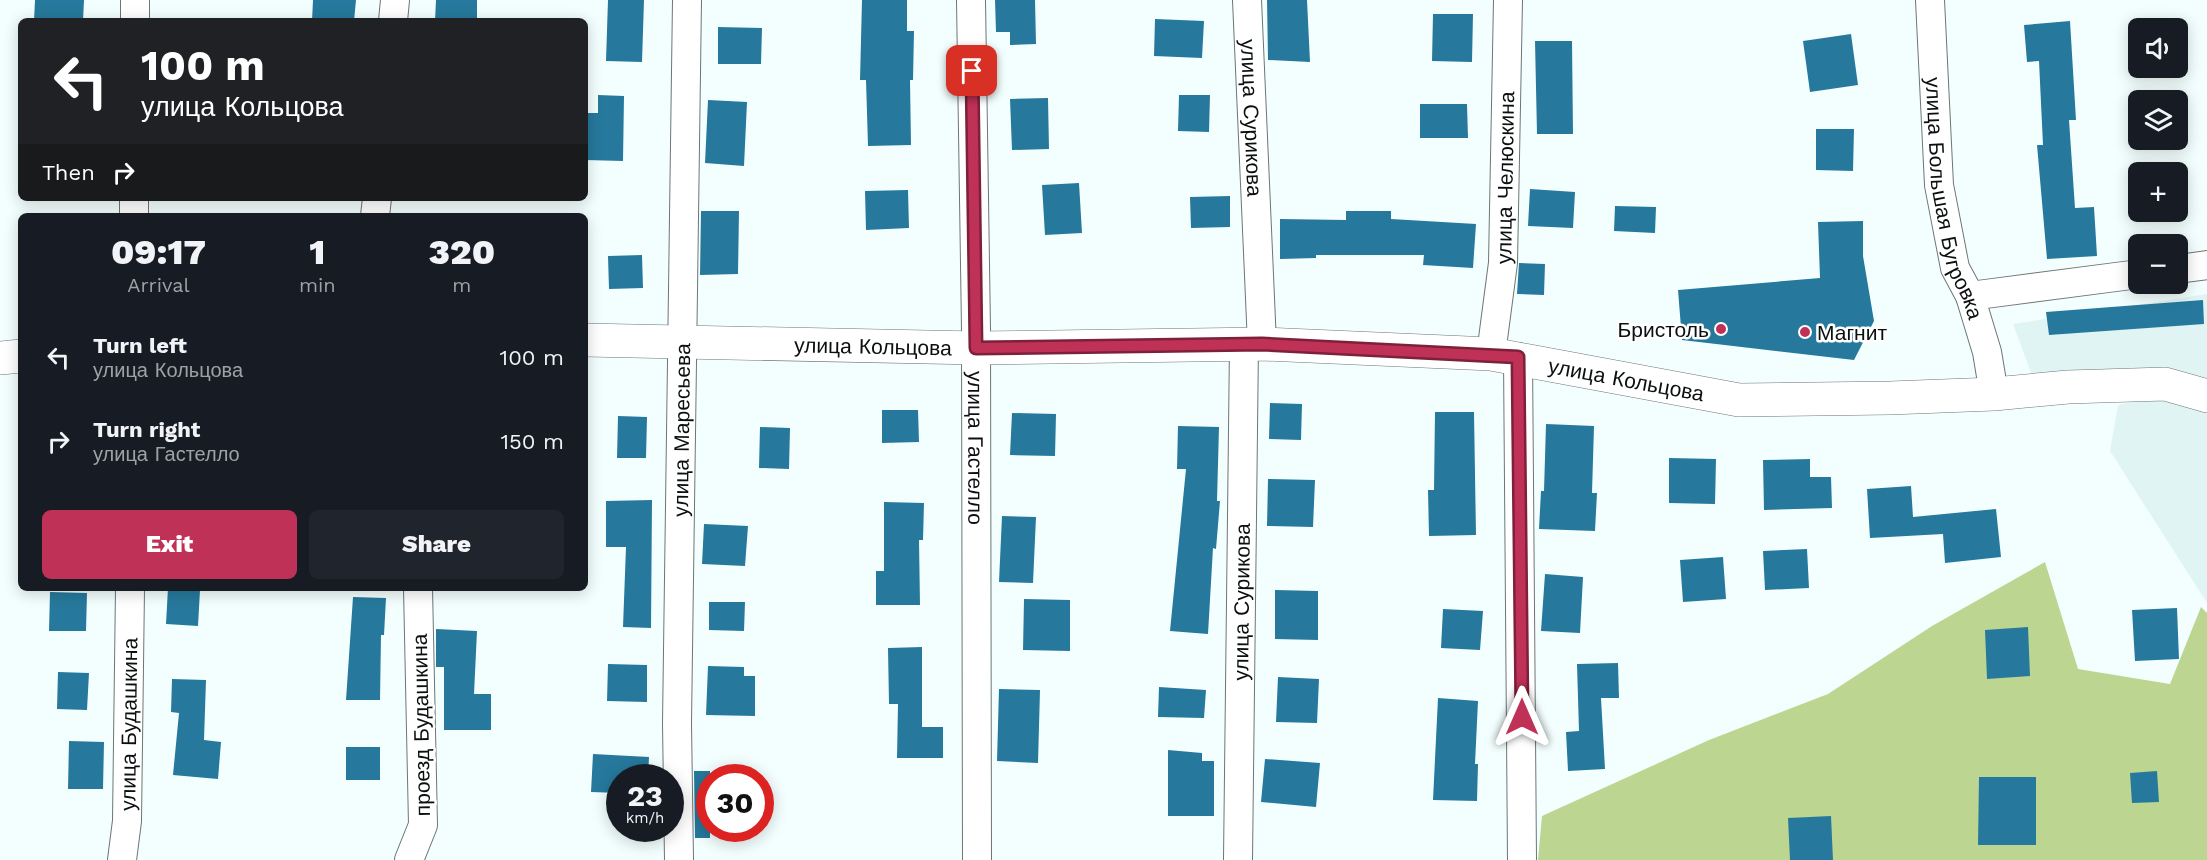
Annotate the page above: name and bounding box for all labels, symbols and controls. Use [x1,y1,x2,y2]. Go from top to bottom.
map controls [2128,18,2188,294]
button: sound [2128,18,2188,78]
street label: улица Сурикова [1236,39,1268,197]
text: 100 m [141,41,265,90]
icon: left [42,42,120,120]
pin [946,45,997,96]
icon: arrive [955,54,988,87]
street label: улица Большая Бугровка [1921,76,1989,322]
button: layers [2128,90,2188,150]
text: улица Кольцова [141,91,344,123]
street label: улица Челюскина [1490,91,1519,264]
icon: right [107,156,140,189]
text: Then [42,160,95,185]
button: + [2128,162,2188,222]
text: 09:17 [111,231,206,273]
text: 1 [309,231,325,273]
text: 320 [429,231,495,273]
button: − [2128,234,2188,294]
text: Arrival [127,273,190,297]
text: min [299,273,336,297]
text: m [452,273,471,297]
place label: Бристоль [1618,317,1709,342]
place label: Магнит [1817,320,1887,345]
marker: Бристоль [1714,322,1728,336]
marker: Магнит [1798,325,1812,339]
street label: улица Кольцова [794,332,952,360]
text: Turn left [93,333,187,358]
icon: left [42,341,75,374]
street label: улица Маресьева [667,343,695,517]
text: 100 m [500,345,564,370]
street label: улица Кольцова [1547,352,1706,406]
text: улица Кольцова [93,358,243,382]
street label: улица Гастелло [964,371,989,525]
text: Turn right [93,417,200,442]
icon: right [42,425,75,458]
text: 150 m [500,429,564,454]
text: улица Гастелло [93,442,240,466]
button: Exit [42,510,297,579]
button: Share [309,510,564,579]
street label: улица Сурикова [1228,523,1254,681]
street label: проезд Будашкина [407,633,435,817]
street label: улица Будашкина [115,637,142,811]
position arrow [1490,685,1554,749]
speed limit sign: 30 [696,764,774,842]
text: 23 [627,778,663,813]
text: km/h [626,809,664,827]

